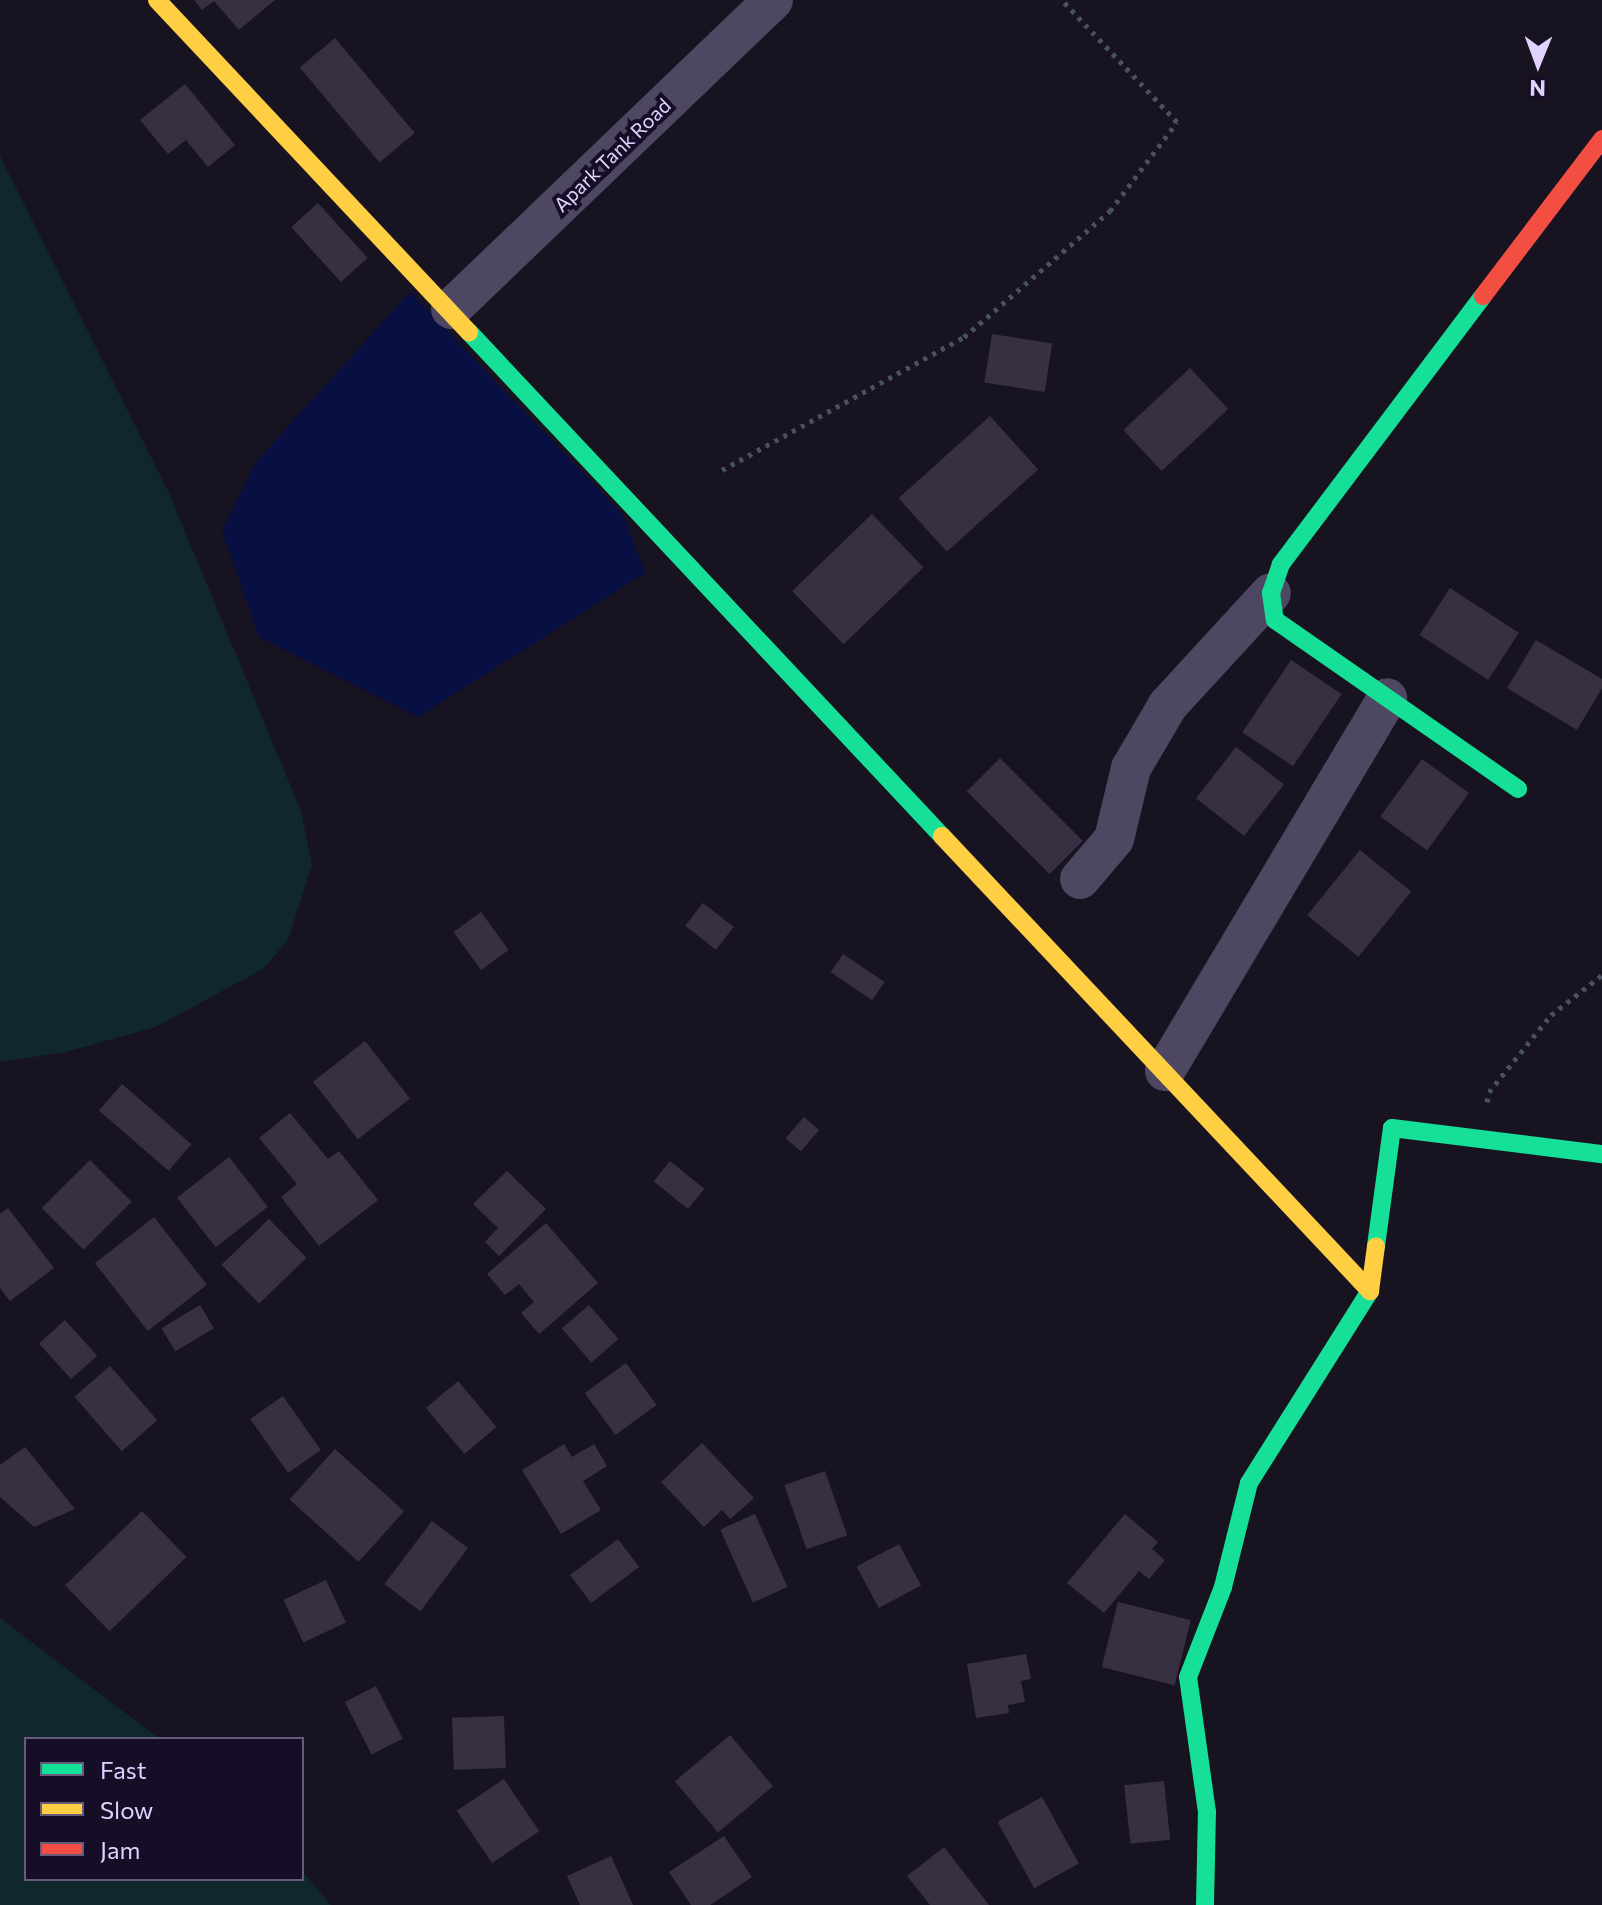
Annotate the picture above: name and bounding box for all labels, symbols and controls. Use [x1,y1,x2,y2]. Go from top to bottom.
north arrow [1498,24,1578,104]
text: N [1529,75,1546,102]
street label: Apark Tank Road [549,93,675,217]
legend [24,1737,304,1881]
text: Fast [100,1755,147,1784]
text: Slow [100,1795,153,1824]
text: Jam [100,1835,140,1864]

